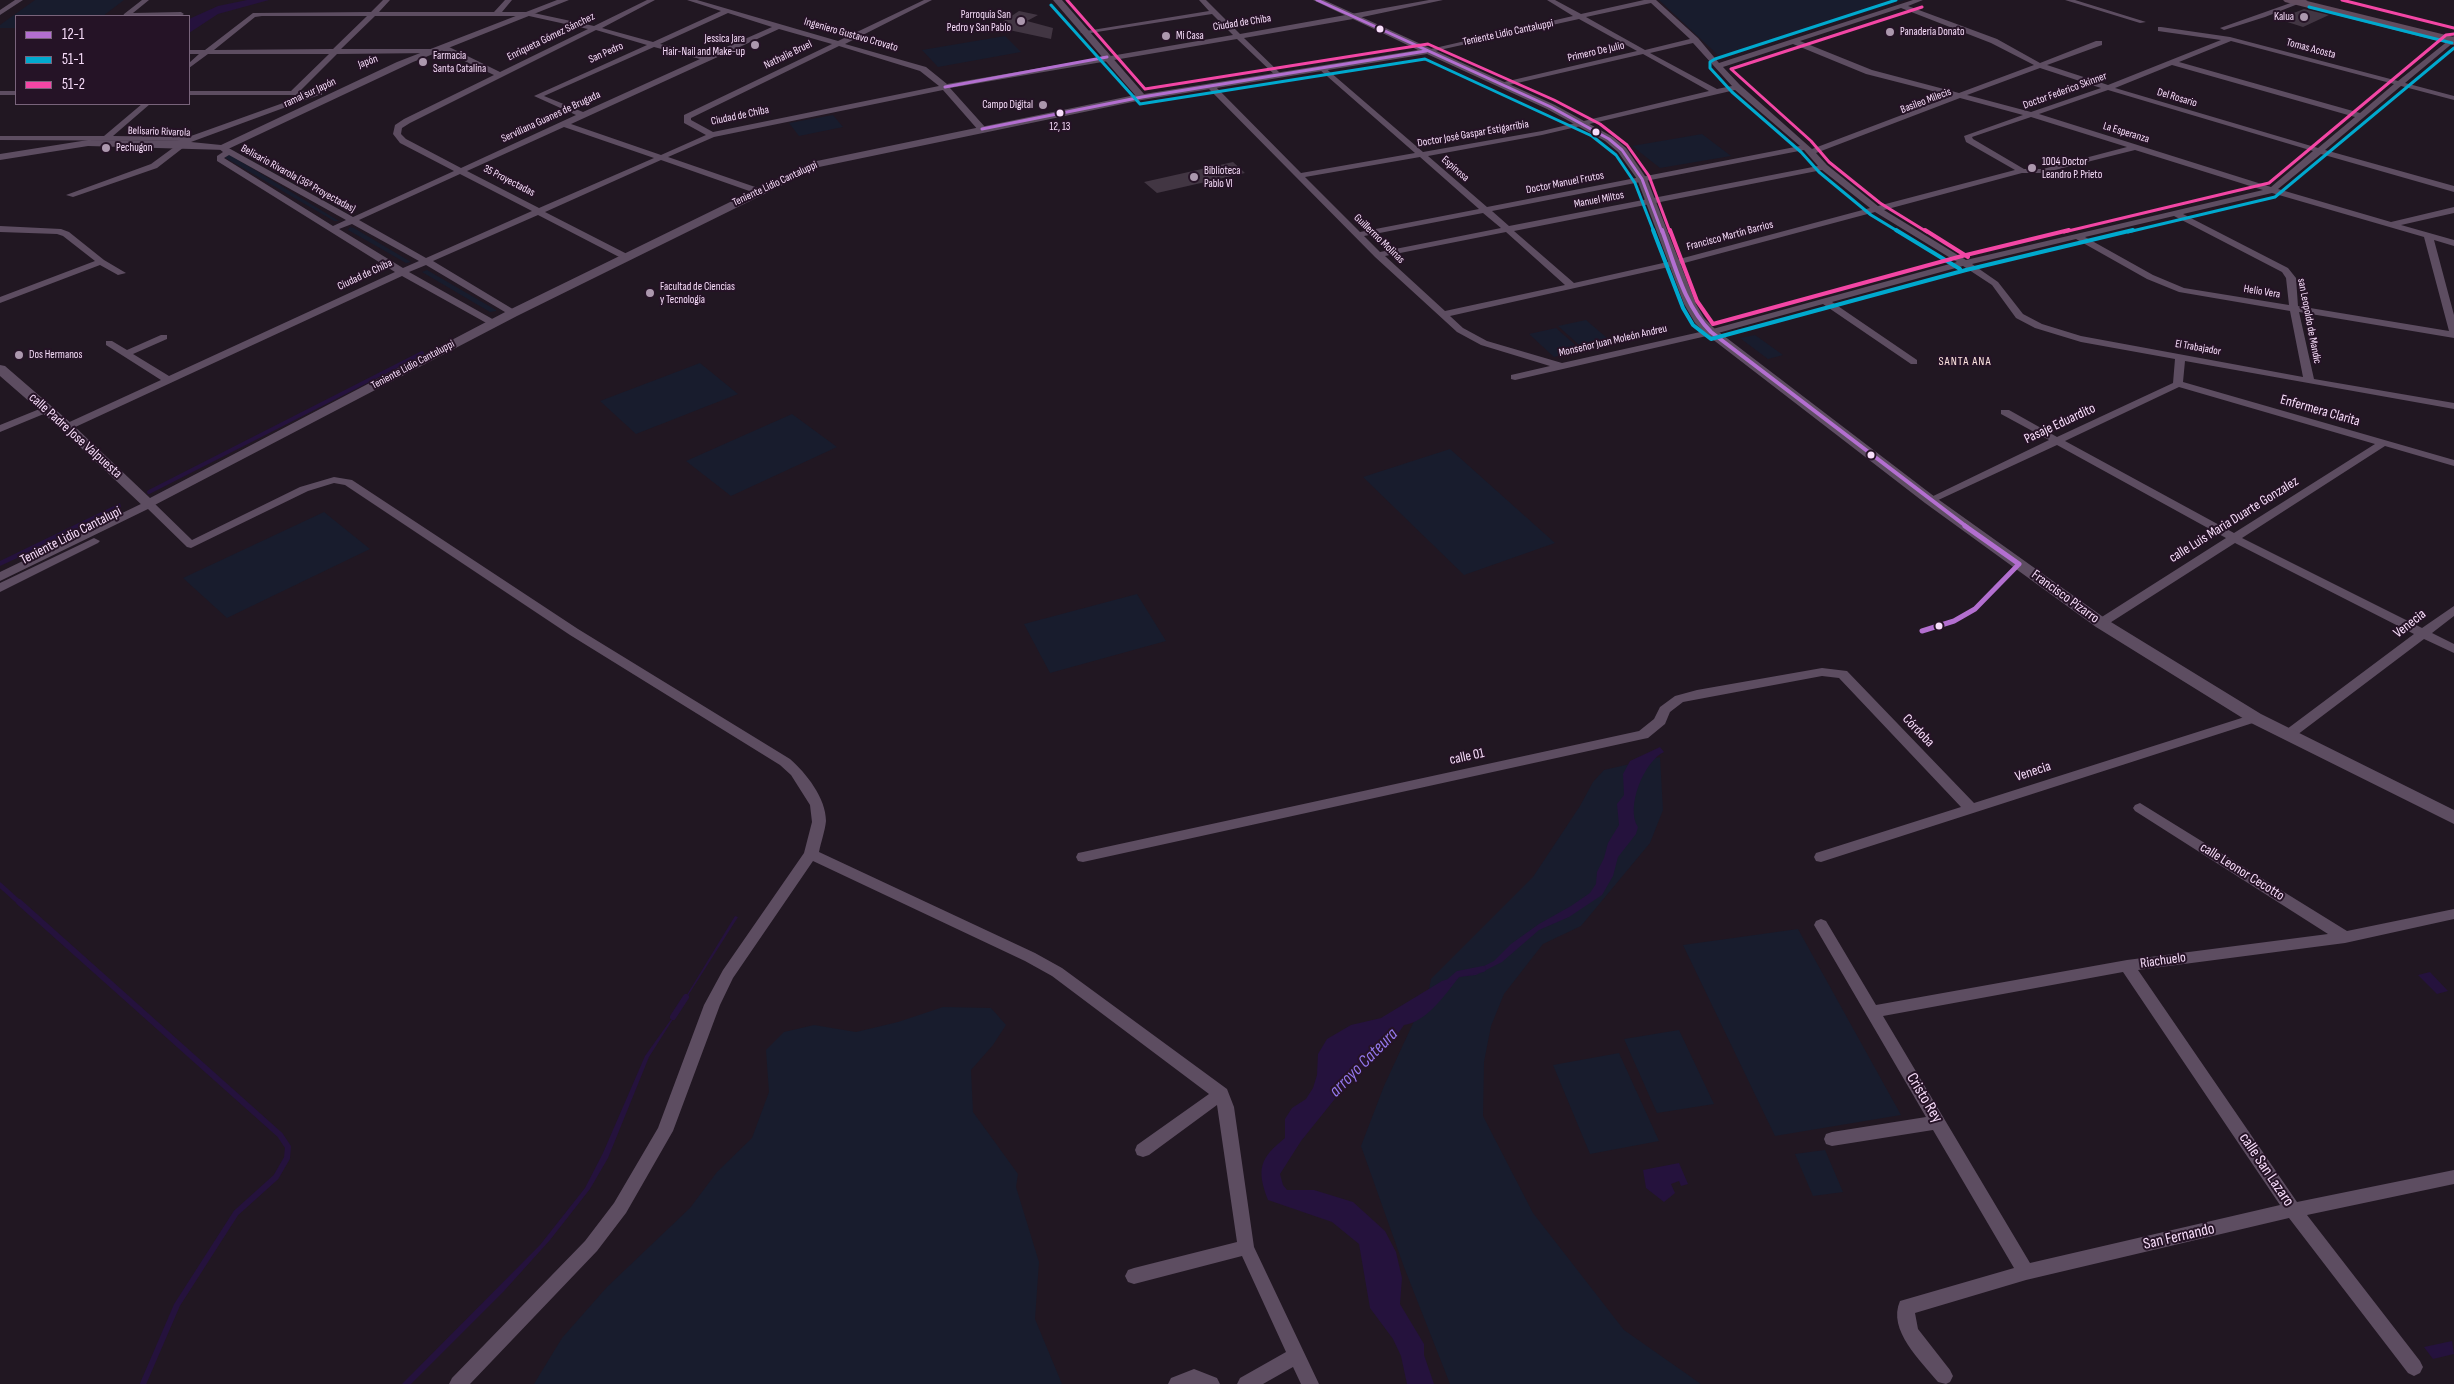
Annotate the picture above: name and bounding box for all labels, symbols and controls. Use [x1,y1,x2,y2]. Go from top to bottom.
place label: Parroquia San Pedro y San Pablo [947,8,1011,34]
street label: Enriqueta Gómez Sánchez [505,10,597,64]
place label: Kalua [2274,10,2294,24]
marker: Kalua [2298,11,2310,23]
street label: Ciudad de Chiba [1212,12,1272,34]
legend [15,15,190,105]
street label: Ingeniero Gustavo Crovato [803,15,899,55]
marker: Parroquia San Pedro y San Pablo [1015,15,1027,27]
street label: Teniente Lidio Cantaluppi [1462,17,1554,49]
unlabelled marker [1375,24,1385,34]
text: 12-1 [62,25,84,44]
place label: Panadería Donato [1900,25,1965,39]
marker: Panadería Donato [1884,26,1896,38]
place label: Mi Casa [1176,29,1204,43]
marker: Mi Casa [1160,30,1172,42]
place label: Jessica Jara Hair-Nail and Make-up [663,32,745,58]
street label: Tomas Acosta [2285,36,2337,62]
street label: Nathalie Bruel [762,38,814,72]
marker: Jessica Jara Hair-Nail and Make-up [749,39,761,51]
street label: Primero De Julio [1566,39,1626,65]
street label: San Pedro [587,40,625,66]
place label: Farmacia Santa Catalina [433,49,486,75]
text: 51-1 [62,50,84,69]
street label: Japón [356,52,380,72]
marker: Farmacia Santa Catalina [417,56,429,68]
street label: Doctor Federico Skinner [2021,70,2109,112]
text: 51-2 [62,75,85,94]
street label: ramal sur Japón [282,75,338,111]
street label: Basileo Milecis [1899,85,1953,117]
street label: Del Rosario [2155,86,2199,110]
street label: Serviliana Guanes de Brugada [499,88,603,146]
place label: Campo Digital [982,98,1033,112]
marker: Campo Digital [1037,99,1049,111]
street label: Ciudad de Chiba [710,103,770,129]
marker: 12, 13 [1055,108,1065,118]
street label: Doctor José Gaspar Estigarribia [1416,118,1530,150]
place label: 12, 13 [1050,120,1070,134]
street label: La Esperanza [2101,120,2151,146]
street label: Belisario Rivarola [127,124,191,140]
unlabelled marker [1591,127,1601,137]
place label: Pechugon [116,141,152,155]
marker: Pechugon [100,142,112,154]
street label: Belisario Rivarola (36ª Proyectadas) [238,142,358,216]
street label: Espinosa [1438,153,1472,185]
place label: 1004 Doctor Leandro P. Prieto [2042,155,2102,181]
street label: Teniente Lidio Cantaluppi [730,159,820,209]
street label: 35 Proyectadas [481,162,537,200]
marker: 1004 Doctor Leandro P. Prieto [2026,162,2038,174]
place label: Biblioteca Pablo VI [1204,164,1241,190]
street label: Doctor Manuel Frutos [1525,169,1605,197]
marker: Biblioteca Pablo VI [1188,171,1200,183]
street label: Manuel Miltos [1573,189,1625,211]
street label: Guillermo Molinas [1351,211,1407,267]
street label: Francisco Martín Barrios [1685,218,1775,254]
street label: Ciudad de Chiba [336,257,394,293]
street label: san Leopoldo de Mandic [2294,277,2324,365]
place label: Facultad de Ciencias y Tecnología [660,280,735,306]
street label: Helio Vera [2243,283,2281,301]
marker: Facultad de Ciencias y Tecnología [644,287,656,299]
street label: Monseñor Juan Moleón Andreu [1558,322,1668,360]
street label: El Trabajador [2174,337,2222,359]
street label: Teniente Lidio Cantaluppi [369,338,457,392]
place label: Dos Hermanos [29,348,82,362]
marker: Dos Hermanos [13,349,25,361]
district label: SANTA ANA [1937,355,1993,369]
street label: calle Padre Jose Valpuesta [25,390,125,482]
street label: Enfermera Clarita [2278,392,2362,430]
street label: Pasaje Eduardito [2022,400,2098,448]
unlabelled marker [1866,450,1876,460]
street label: calle Luis Maria Duarte Gonzalez [2166,473,2302,567]
street label: Teniente Lidio Cantalupi [18,503,124,569]
street label: Francisco Pizarro [2028,567,2102,627]
street label: Venecia [2390,606,2430,642]
unlabelled marker [1934,621,1944,631]
street label: Córdoba [1898,711,1938,751]
street label: calle 01 [1448,745,1486,769]
street label: Venecia [2013,758,2053,786]
street label: calle Leonor Cecotto [2197,839,2287,905]
street label: Riachuelo [2139,949,2187,973]
water label: arroyo Cateura [1325,1024,1403,1102]
street label: Cristo Rey [1902,1070,1946,1126]
street label: calle San Lazaro [2234,1130,2298,1210]
street label: San Fernando [2142,1219,2216,1255]

